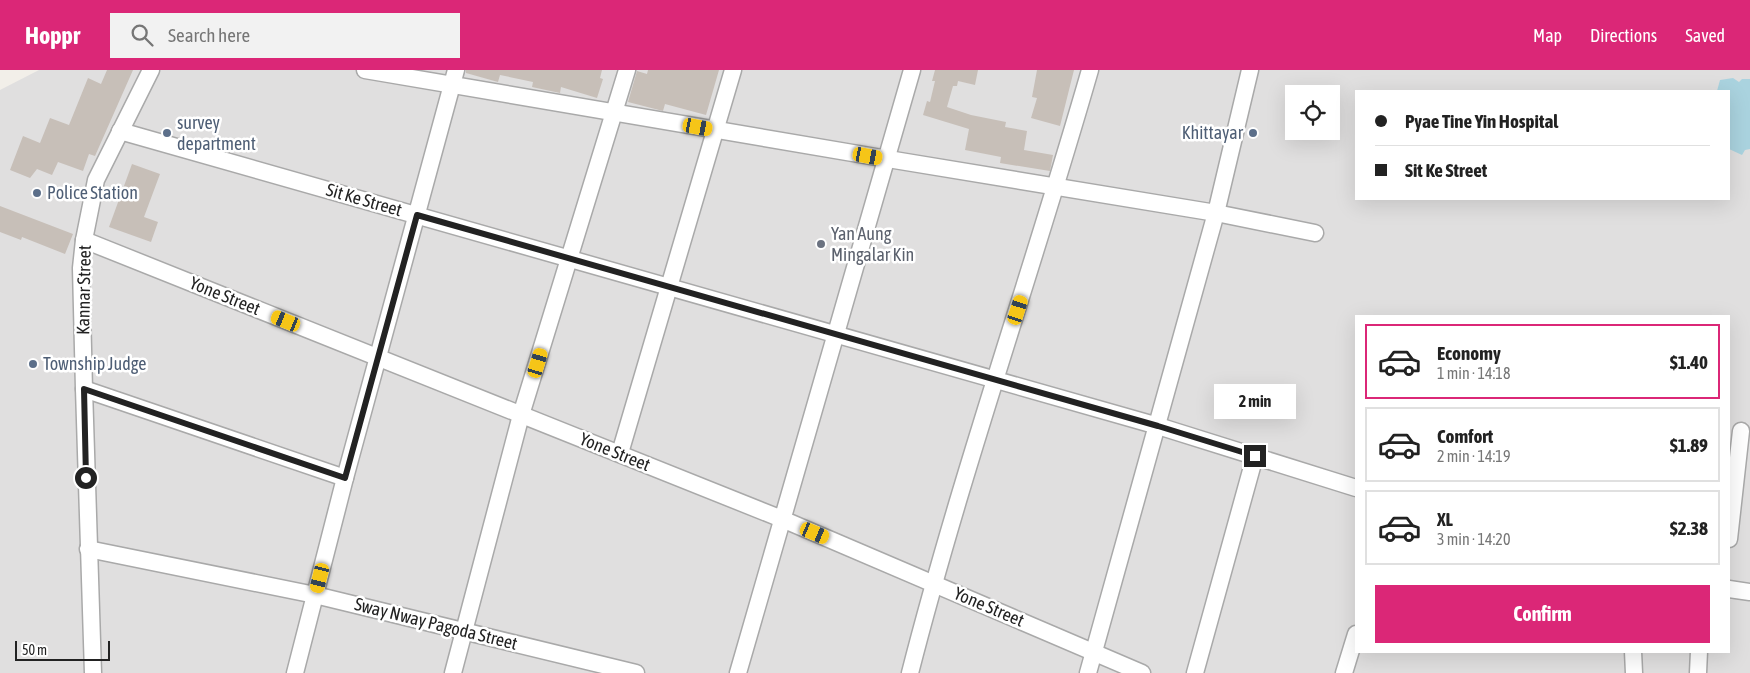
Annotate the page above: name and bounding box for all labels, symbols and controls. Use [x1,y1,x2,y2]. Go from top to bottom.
search box [110,13,460,58]
icon: search [128,21,156,49]
text: Hoppr [25,22,80,49]
text: Search here [168,24,250,46]
text: Map [1533,25,1562,46]
text: Directions [1590,25,1657,46]
text: Saved [1685,25,1725,46]
map controls [1285,85,1340,140]
button: locate [1285,85,1340,140]
text: Pyae Tine Yin Hospital [1405,110,1558,132]
place label: survey department [177,112,256,154]
car [681,117,714,137]
place label: Khittayar [1182,122,1244,143]
marker: survey department [161,127,173,139]
marker: Khittayar [1247,127,1259,139]
car [851,146,884,166]
text: Sit Ke Street [1405,159,1487,181]
street label: Sit Ke Street [324,179,404,220]
place label: Police Station [47,182,138,203]
marker: Police Station [31,187,43,199]
place label: Yan Aung Mingalar Kin [831,223,914,265]
marker: Yan Aung Mingalar Kin [815,238,827,250]
street label: Kannar Street [72,245,95,335]
street label: Yone Street [187,272,264,319]
car [1006,293,1029,327]
car [269,308,302,334]
icon: car [1377,339,1422,384]
text: Economy [1437,342,1501,364]
car [526,346,549,380]
text: $1.40 [1670,351,1708,373]
place label: Township Judge [43,353,146,374]
marker: Township Judge [27,358,39,370]
text: 1 min · 14:18 [1437,364,1510,382]
callout: 2 min [1214,384,1296,418]
text: 2 min [1239,392,1271,410]
icon: car [1377,422,1422,467]
text: Comfort [1437,425,1493,447]
street label: Yone Street [577,428,654,475]
text: $1.89 [1670,434,1708,456]
route end [1244,445,1266,467]
text: 2 min · 14:19 [1437,447,1510,465]
route start [75,467,97,489]
icon: car [1377,505,1422,550]
text: XL [1437,508,1453,530]
text: $2.38 [1670,517,1708,539]
car [798,520,831,546]
text: 3 min · 14:20 [1437,530,1510,548]
car [309,562,330,594]
street label: Yone Street [951,582,1027,631]
button: Confirm [1375,585,1710,643]
street label: Sway Nway Pagoda Street [352,593,520,654]
scale bar [15,638,110,661]
text: 50 m [22,642,47,658]

